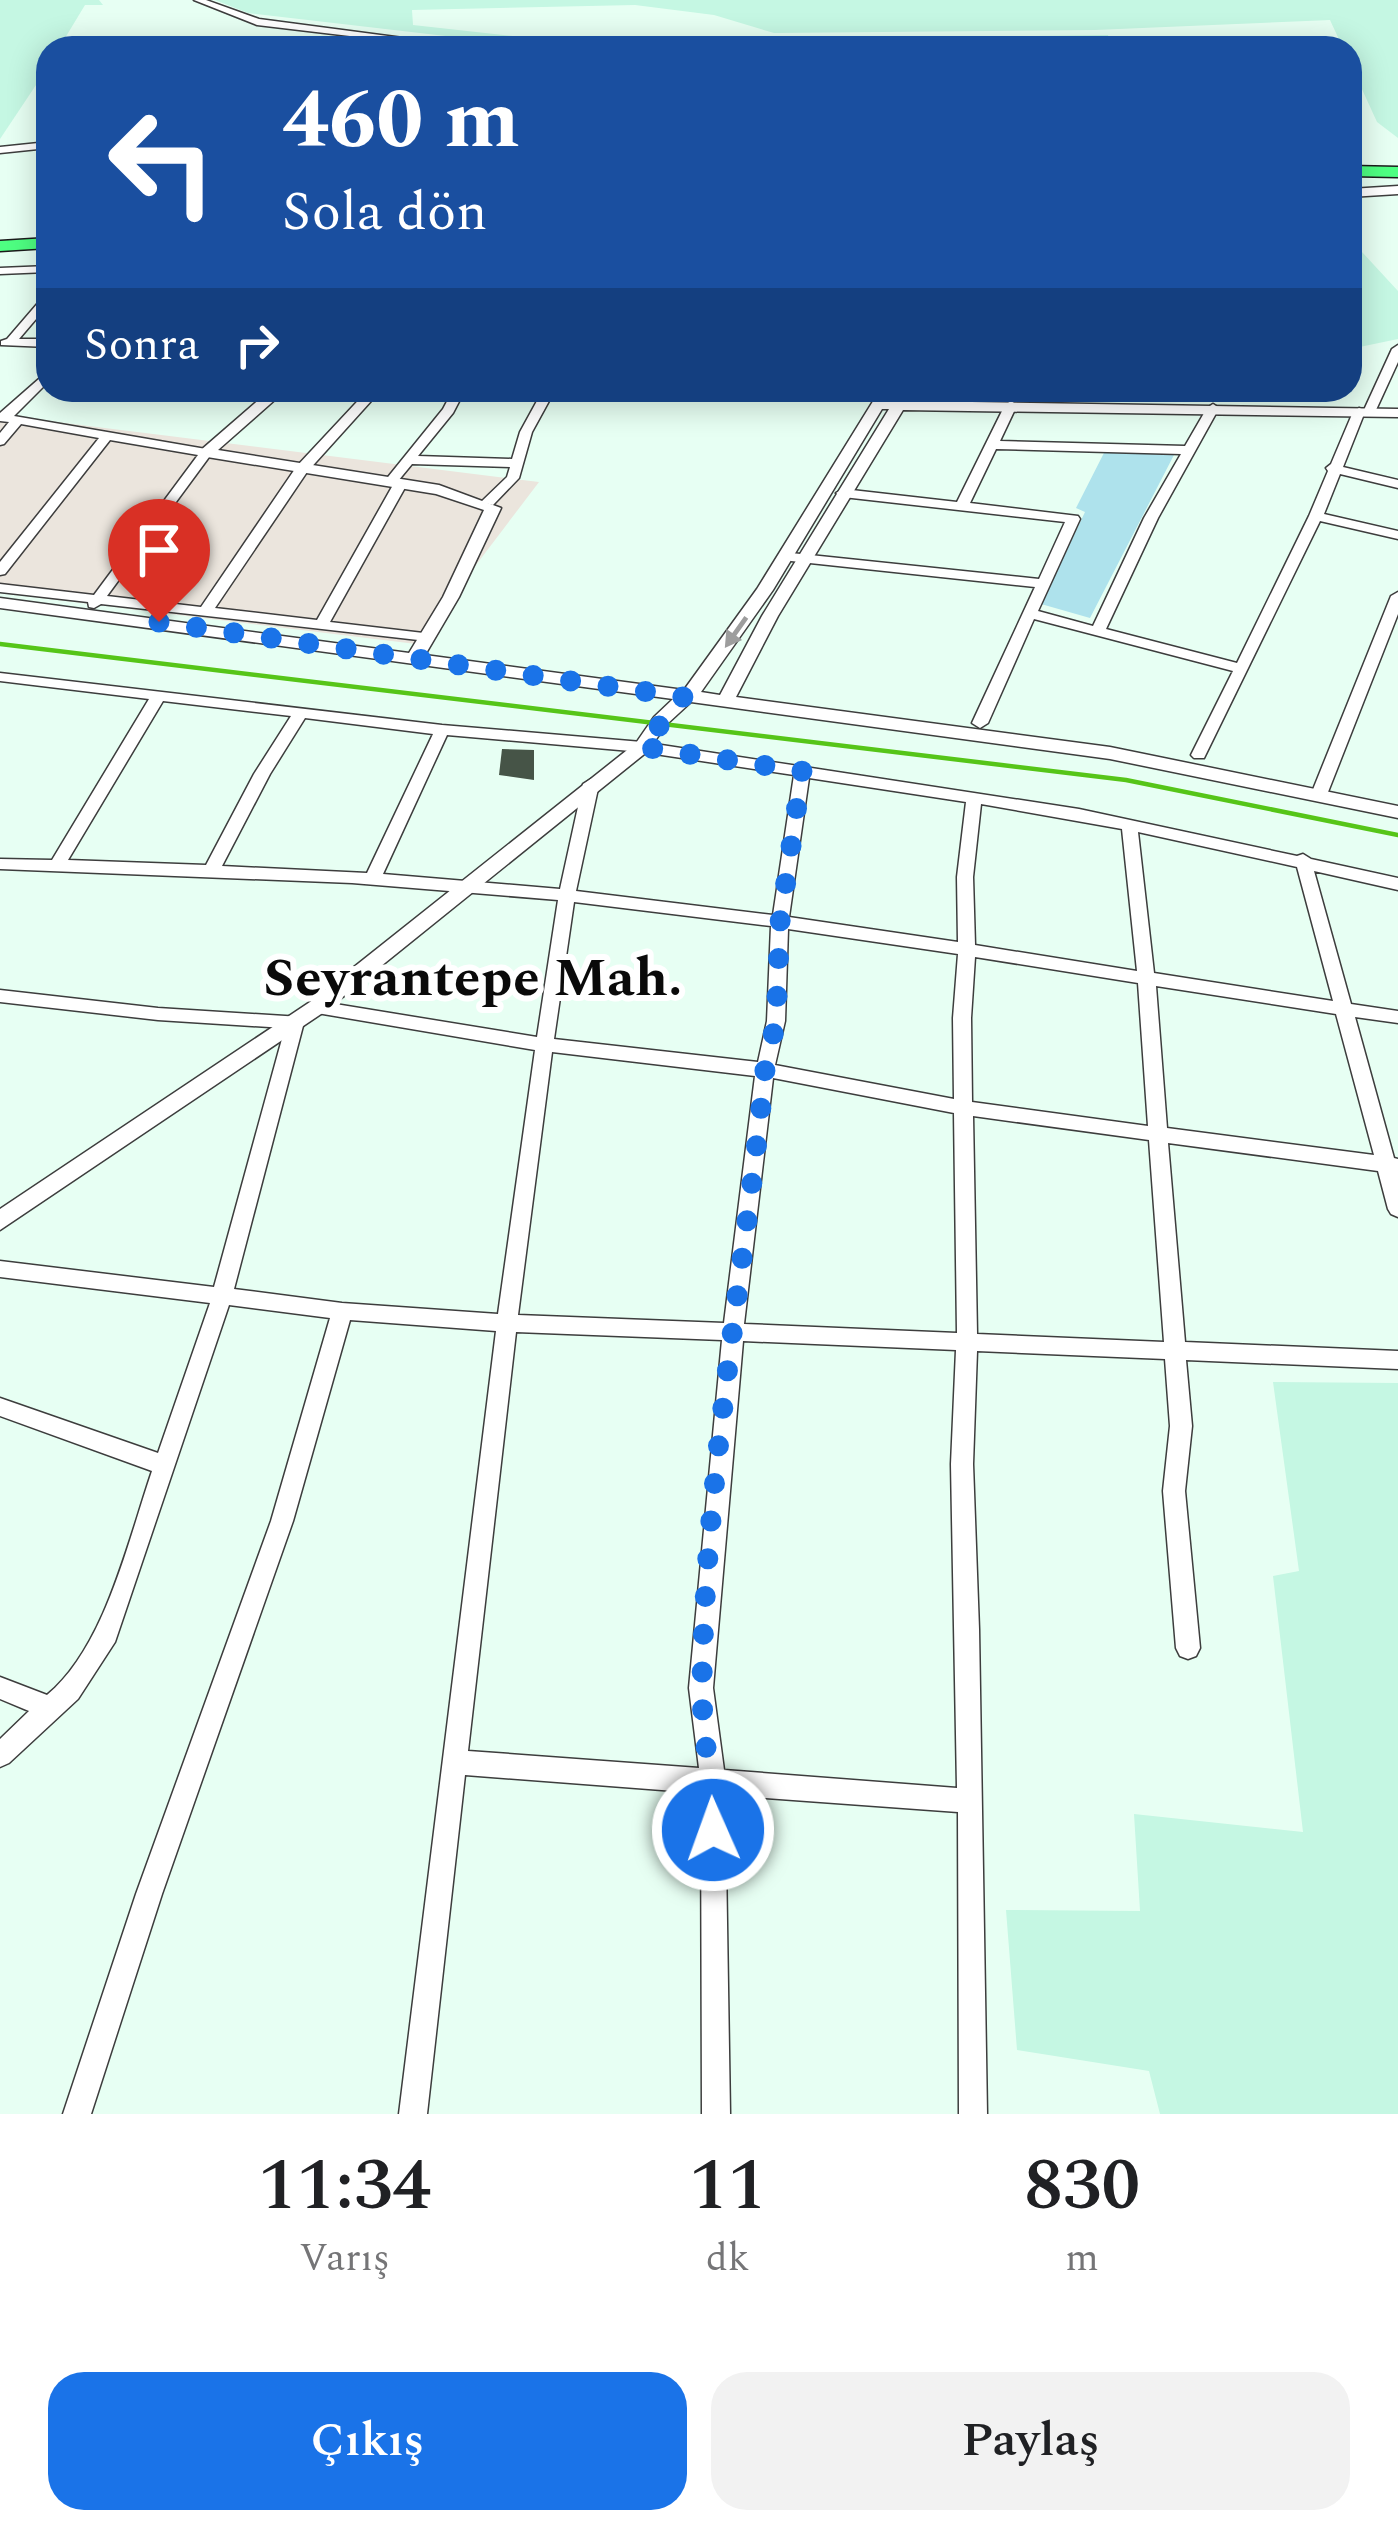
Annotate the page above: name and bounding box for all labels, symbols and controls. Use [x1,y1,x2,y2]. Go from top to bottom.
text: 460 m [282,57,520,185]
icon: left [84,84,240,240]
text: Sola dön [282,172,487,254]
text: Sonra [84,311,200,380]
icon: right [224,312,290,378]
pin [108,499,210,622]
icon: arrive [126,517,192,583]
one-way arrow [725,616,748,648]
district label: Seyrantepe Mah. [263,938,683,1020]
position arrow [650,1767,776,1893]
text: 11:34 [258,2132,431,2241]
text: 11 [689,2132,766,2241]
text: 830 [1024,2132,1140,2241]
text: Varış [299,2229,390,2288]
text: dk [706,2229,749,2288]
text: m [1065,2229,1099,2288]
button: Çıkış [48,2372,687,2510]
button: Paylaş [711,2372,1350,2510]

